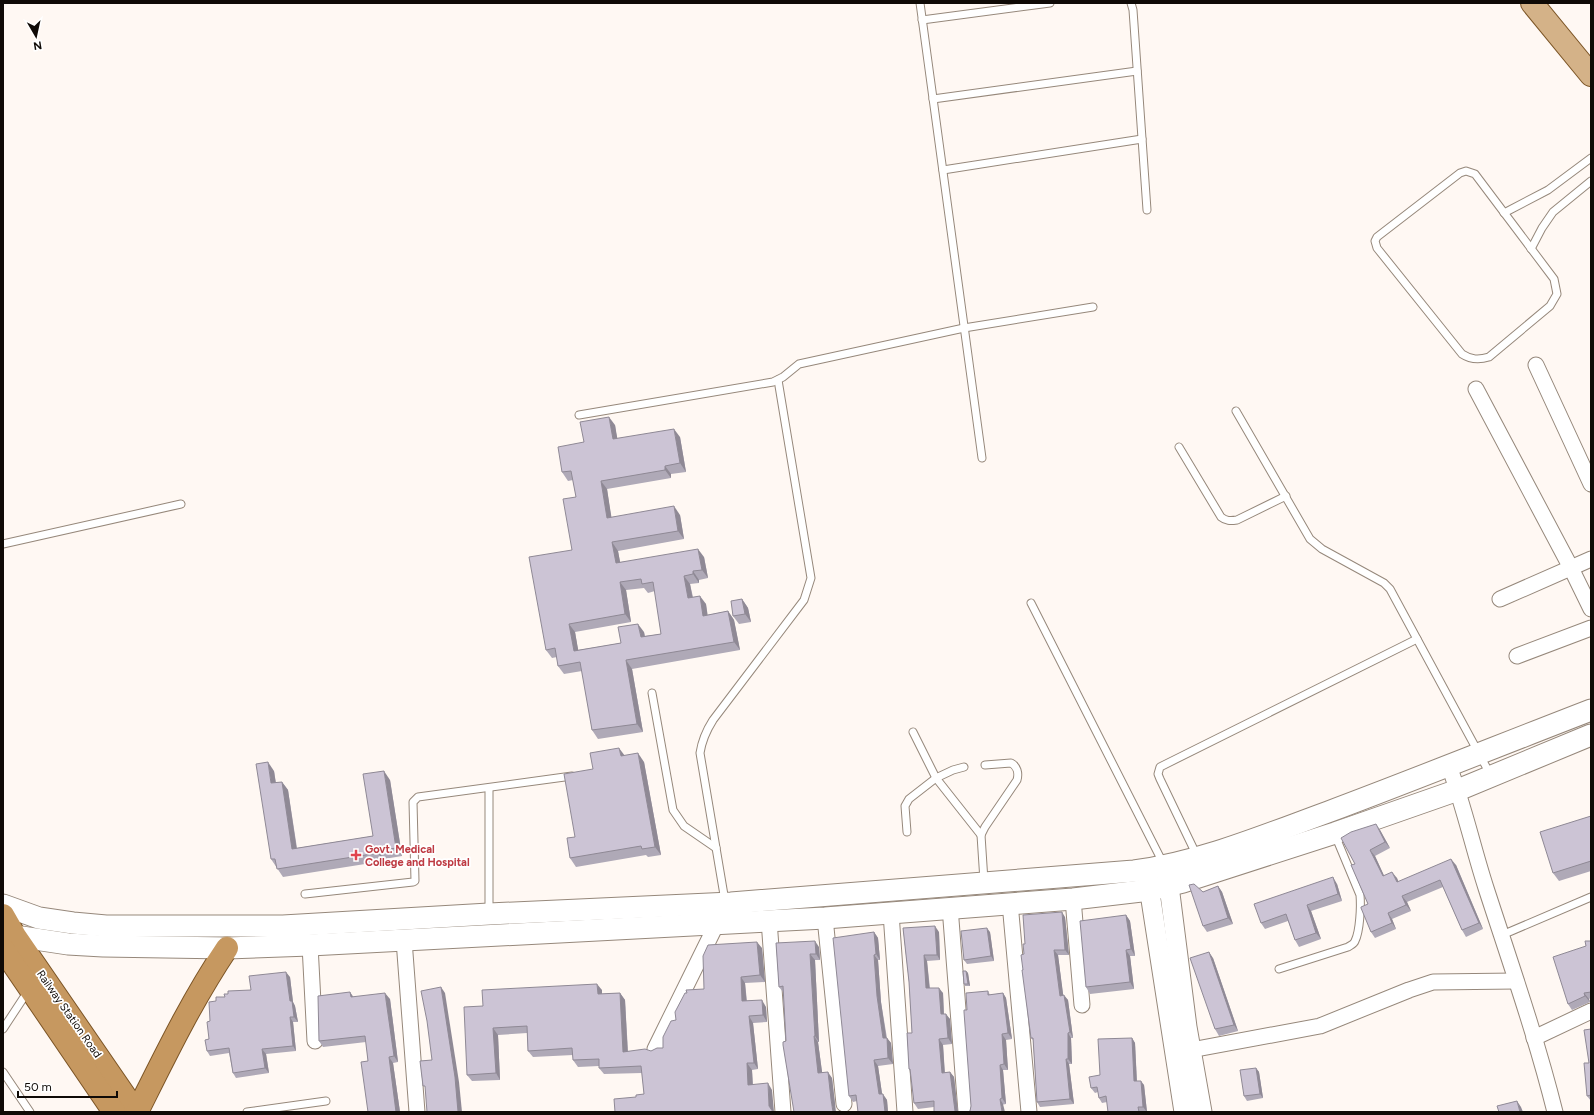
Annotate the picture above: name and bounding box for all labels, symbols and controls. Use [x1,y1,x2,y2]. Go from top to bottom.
north arrow [16,16,56,56]
text: N [32,38,43,52]
place label: Govt. Medical College and Hospital [365,843,470,869]
marker: Govt. Medical College and Hospital [350,849,362,861]
street label: Railway Station Road [34,968,104,1060]
scale bar [18,1073,117,1099]
text: 50 m [24,1080,52,1094]

